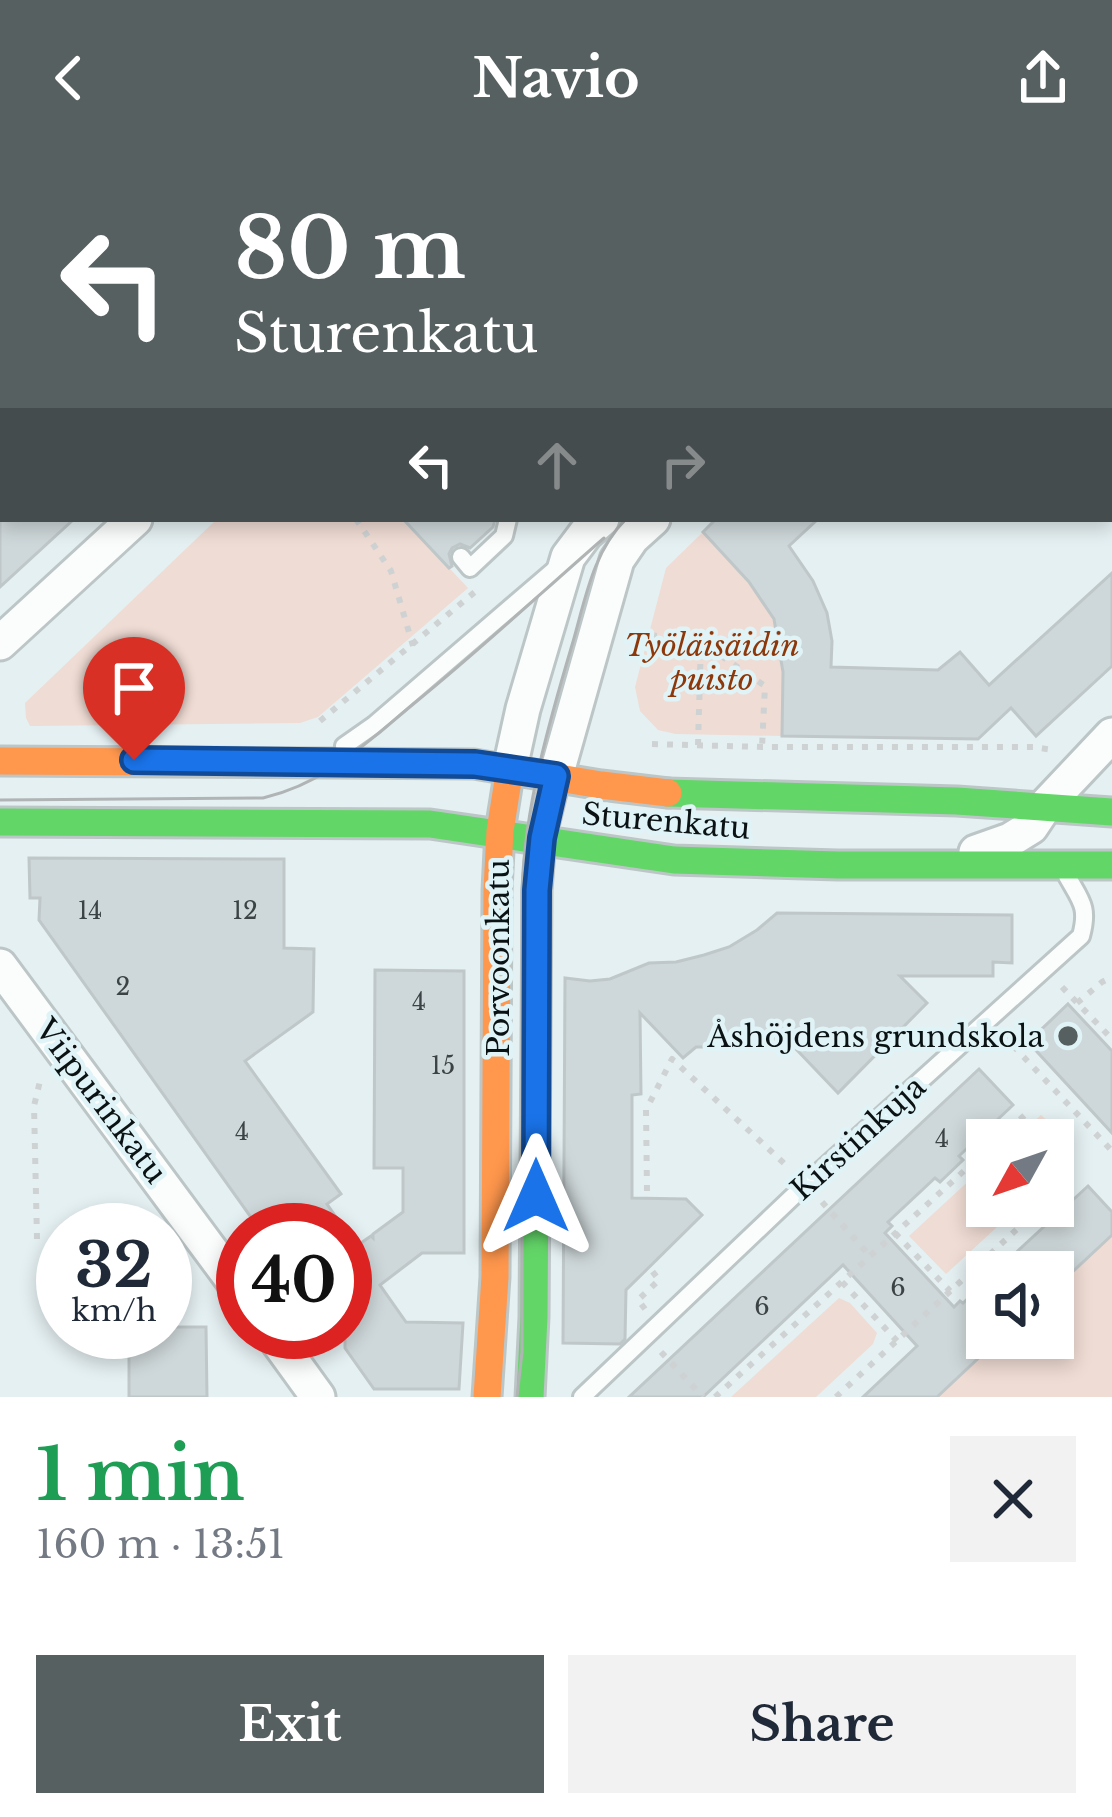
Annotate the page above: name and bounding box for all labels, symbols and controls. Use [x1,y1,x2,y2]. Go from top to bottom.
icon: back [36,45,102,111]
text: Navio [472,45,640,112]
icon: share [1010,45,1076,111]
text: 80 m [234,197,466,301]
icon: left [36,204,192,360]
text: Sturenkatu [234,300,538,367]
icon: left [398,432,464,498]
icon: ahead [524,432,590,498]
icon: right [650,432,716,498]
park label: Työläisäidin puisto [625,627,800,698]
pin [83,637,185,760]
icon: arrive [101,655,167,721]
street label: Sturenkatu [580,795,752,847]
street label: Porvoonkatu [480,859,517,1057]
house number: 14 [78,896,102,925]
house number: 12 [232,896,258,925]
house number: 2 [116,972,130,1001]
house number: 4 [412,987,426,1016]
street label: Viipurinkatu [27,1011,175,1190]
place label: Åshöjdens grundskola [706,1018,1044,1055]
marker: Åshöjdens grundskola [1055,1023,1081,1049]
house number: 15 [431,1051,455,1080]
street label: Kirstinkuja [783,1068,933,1208]
house number: 4 [235,1117,249,1146]
north arrow [966,1119,1074,1227]
map controls [966,1119,1074,1359]
house number: 4 [935,1124,949,1153]
position arrow [473,1133,599,1259]
speed limit sign: 40 [216,1203,372,1359]
text: 32 [75,1229,153,1303]
button: sound [966,1251,1074,1359]
house number: 6 [890,1273,906,1302]
text: km/h [71,1292,157,1329]
house number: 6 [754,1292,770,1321]
text: 1 min [36,1430,245,1519]
button: close [950,1436,1076,1562]
text: 160 m · 13:51 [36,1520,285,1569]
button: Exit [36,1655,544,1793]
button: Share [568,1655,1076,1793]

